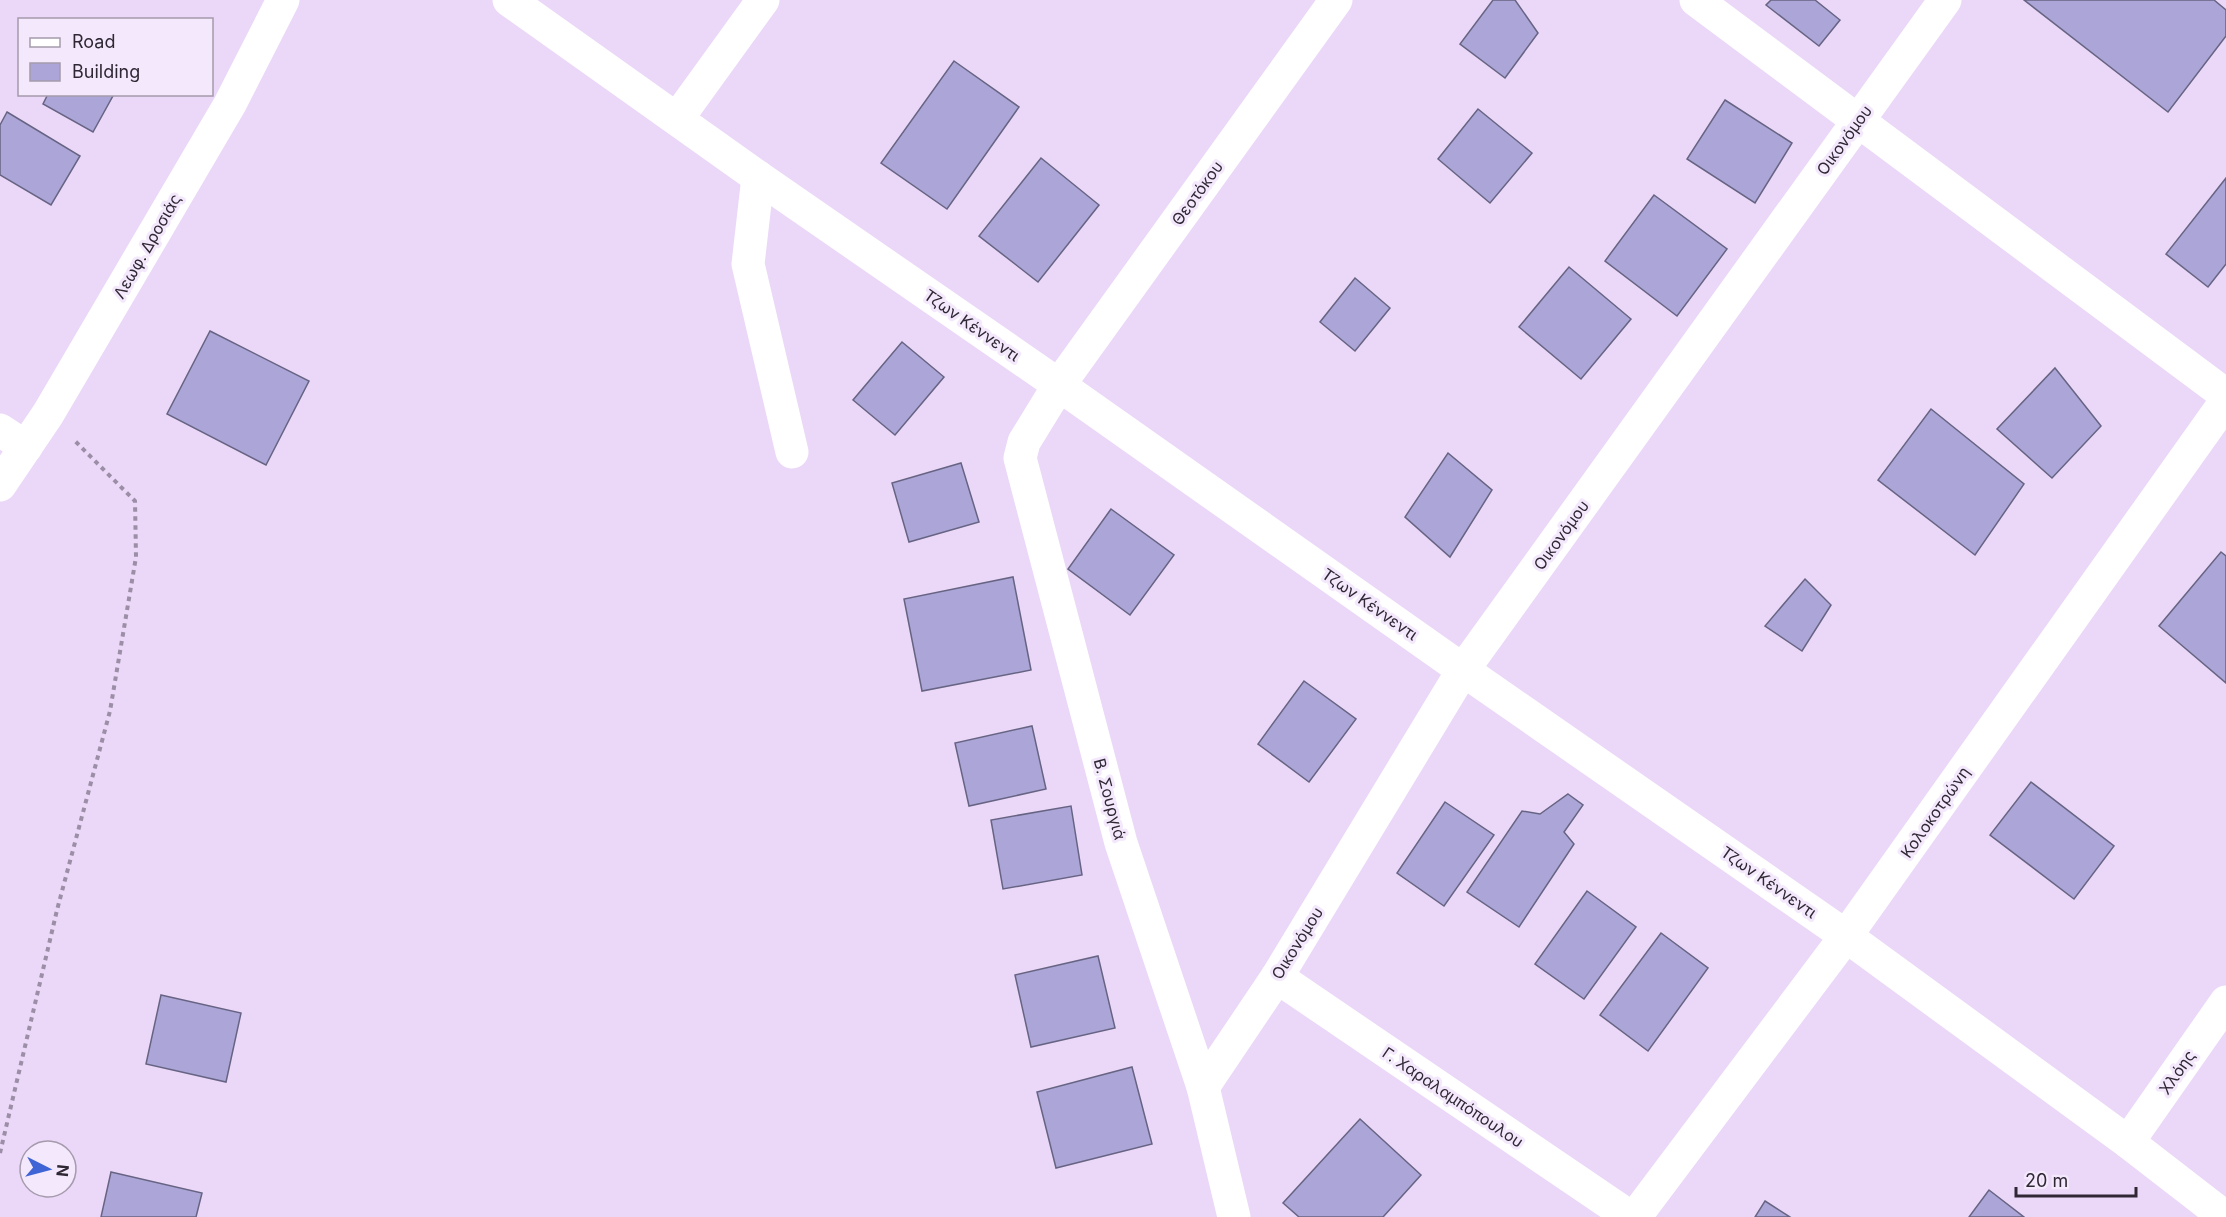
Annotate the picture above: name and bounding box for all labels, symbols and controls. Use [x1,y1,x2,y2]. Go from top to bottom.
legend [18,18,213,96]
text: Road [72,31,115,52]
text: Building [72,61,140,82]
street label: Οικονόμου [1812,101,1876,179]
street label: Θεοτόκου [1167,157,1227,229]
street label: Λεωφ. Δροσιάς [109,190,185,302]
street label: Τζων Κέννεντι [920,285,1024,366]
street label: Οικονόμου [1529,496,1593,574]
street label: Τζων Κέννεντι [1318,564,1422,645]
street label: Β. Σουργιά [1090,756,1130,842]
street label: Κολοκοτρώνη [1896,763,1974,861]
street label: Τζων Κέννεντι [1717,842,1821,923]
street label: Οικονόμου [1267,903,1327,983]
street label: Γ. Χαραλαμπόπουλου [1379,1042,1527,1152]
street label: Χλόης [2155,1046,2199,1098]
north arrow [18,1139,78,1199]
scale bar [2016,1160,2136,1198]
text: N [52,1163,74,1178]
text: 20 m [2025,1170,2068,1191]

